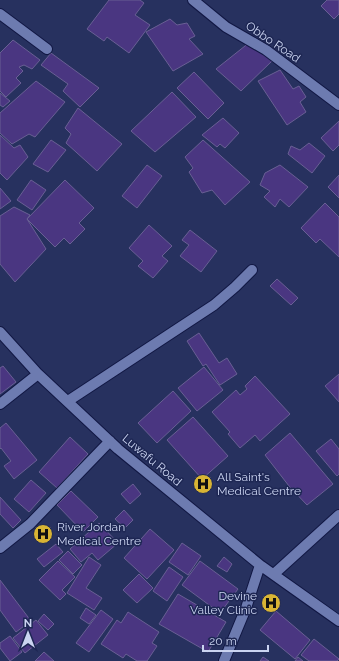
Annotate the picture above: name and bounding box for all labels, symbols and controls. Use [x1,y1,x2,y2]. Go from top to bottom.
street label: Obbo Road [243,19,303,65]
street label: Luwafu Road [119,431,185,489]
place label: All Saint's Medical Centre [217,470,301,498]
hospital icon: All Saint's Medical Centre [192,473,214,495]
place label: River Jordan Medical Centre [57,520,141,548]
hospital icon: River Jordan Medical Centre [32,523,54,545]
place label: Devine Valley Clinic [190,589,257,617]
hospital icon: Devine Valley Clinic [260,592,282,614]
north arrow [8,613,48,653]
text: N [24,617,32,630]
scale bar [203,627,268,653]
text: 20 m [209,634,237,648]

